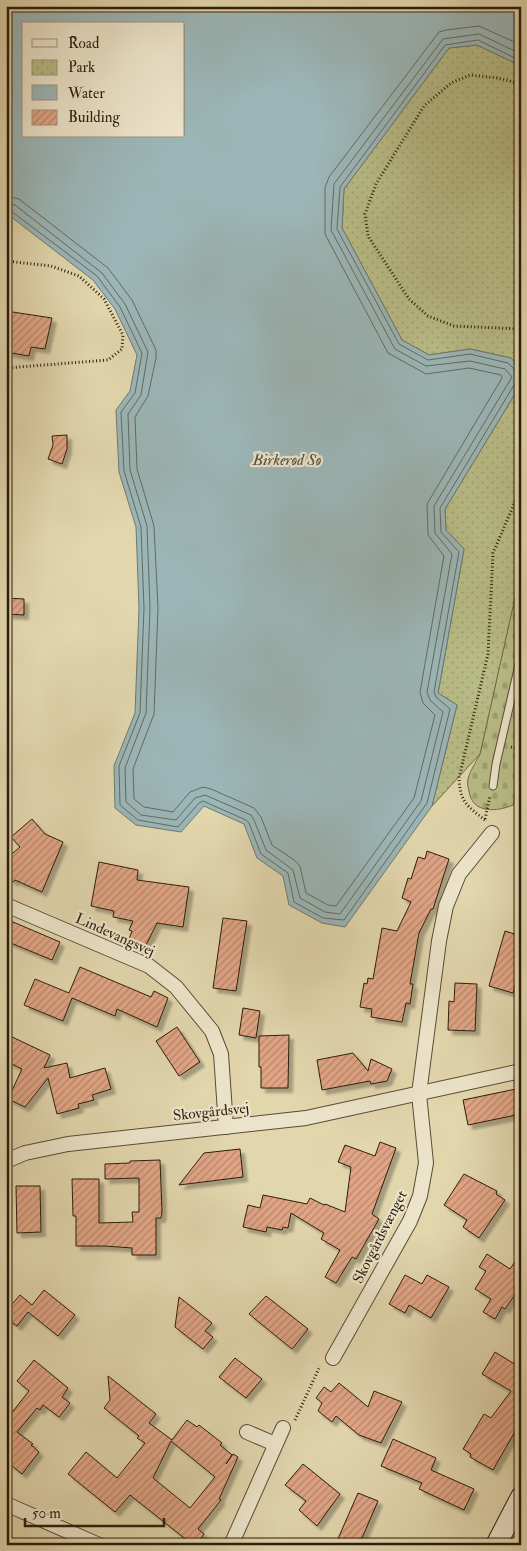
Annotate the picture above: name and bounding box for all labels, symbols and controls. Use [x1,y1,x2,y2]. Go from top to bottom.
legend [22,22,185,138]
text: Road [68,34,100,53]
text: Park [68,58,95,77]
text: Water [67,84,105,103]
text: Building [68,108,120,127]
water label: Birkerød Sø [252,450,322,470]
street label: Lindevangsvej [72,909,158,961]
street label: Skovgårdsvej [172,1099,250,1125]
street label: Skovgårdsvænget [348,1187,412,1287]
scale bar [25,1496,164,1528]
text: 50 m [32,1504,61,1523]

